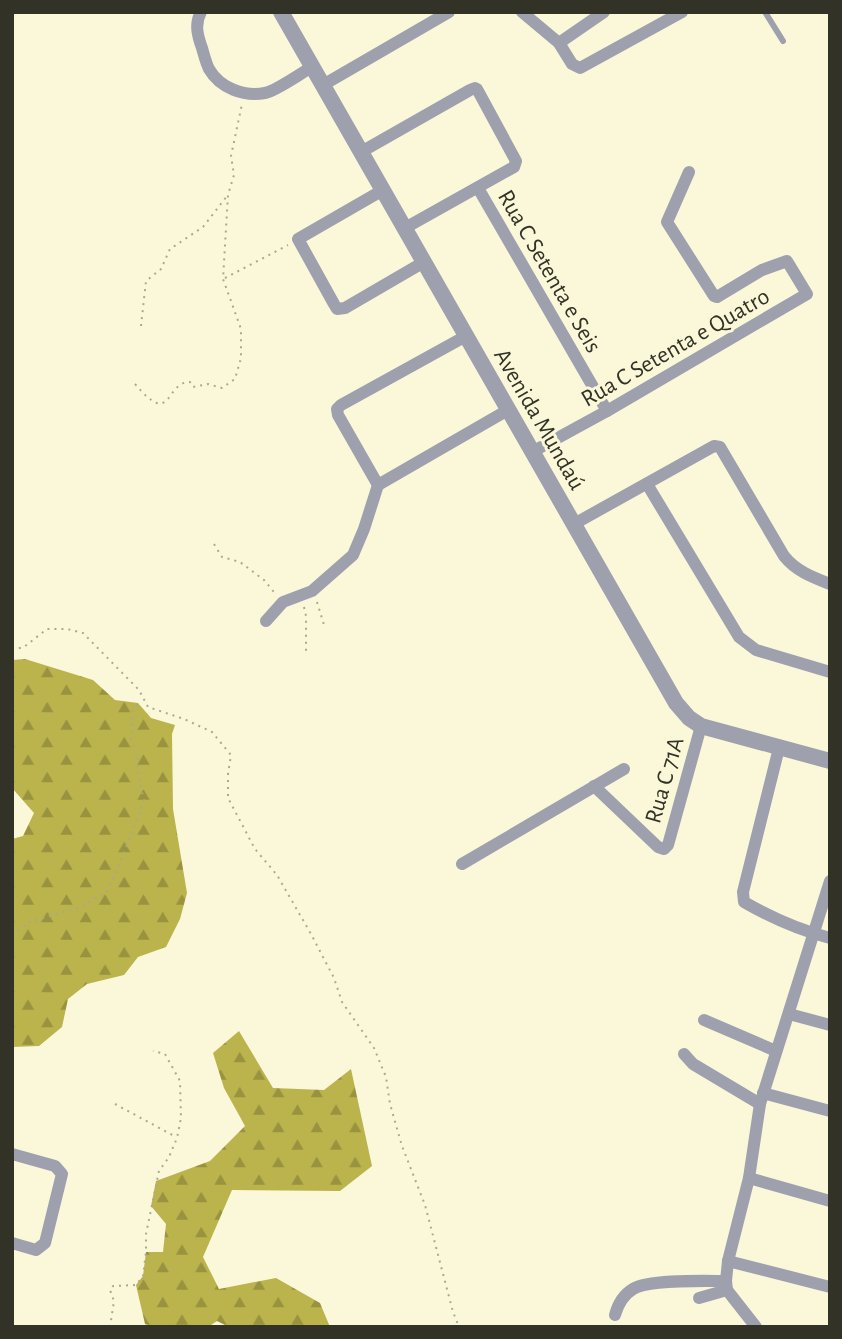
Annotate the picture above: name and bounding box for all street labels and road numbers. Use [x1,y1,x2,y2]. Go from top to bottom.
street label: Rua C Setenta e Seis [493,186,605,357]
street label: Rua C Setenta e Quatro [577,284,774,411]
street label: Avenida Mundaú [489,345,589,494]
street label: Rua C 71A [641,734,689,826]

